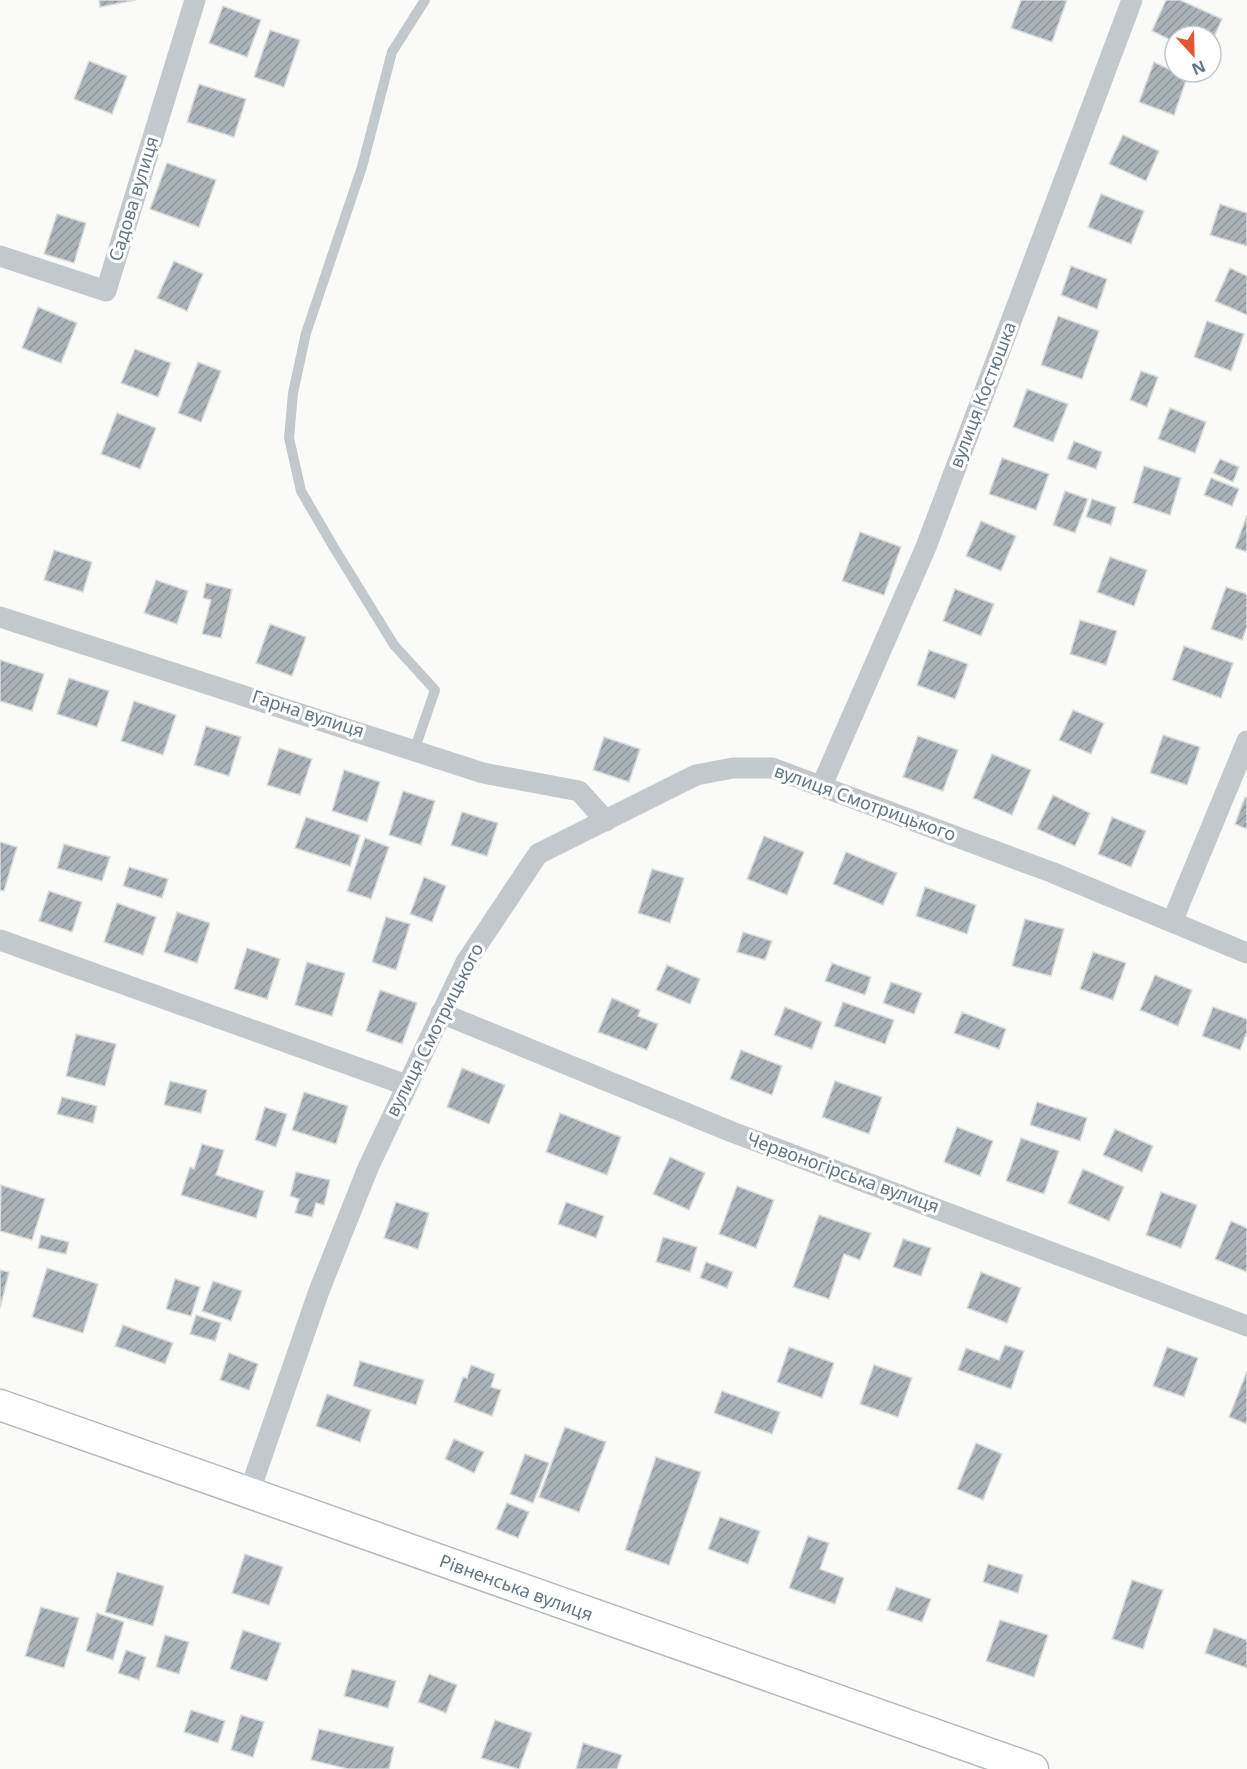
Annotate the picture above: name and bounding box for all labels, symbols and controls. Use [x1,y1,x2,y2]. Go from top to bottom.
north arrow [1163,24,1223,84]
text: N [1188,55,1209,81]
street label: Садова вулиця [103,133,163,264]
street label: вулиця Костюшка [943,318,1021,471]
street label: Гарна вулиця [249,684,367,742]
street label: вулиця Смотрицького [771,758,959,846]
street label: вулиця Смотрицького [380,939,488,1120]
street label: Червоногірська вулиця [744,1126,943,1218]
street label: Рівненська вулиця [436,1548,596,1626]

